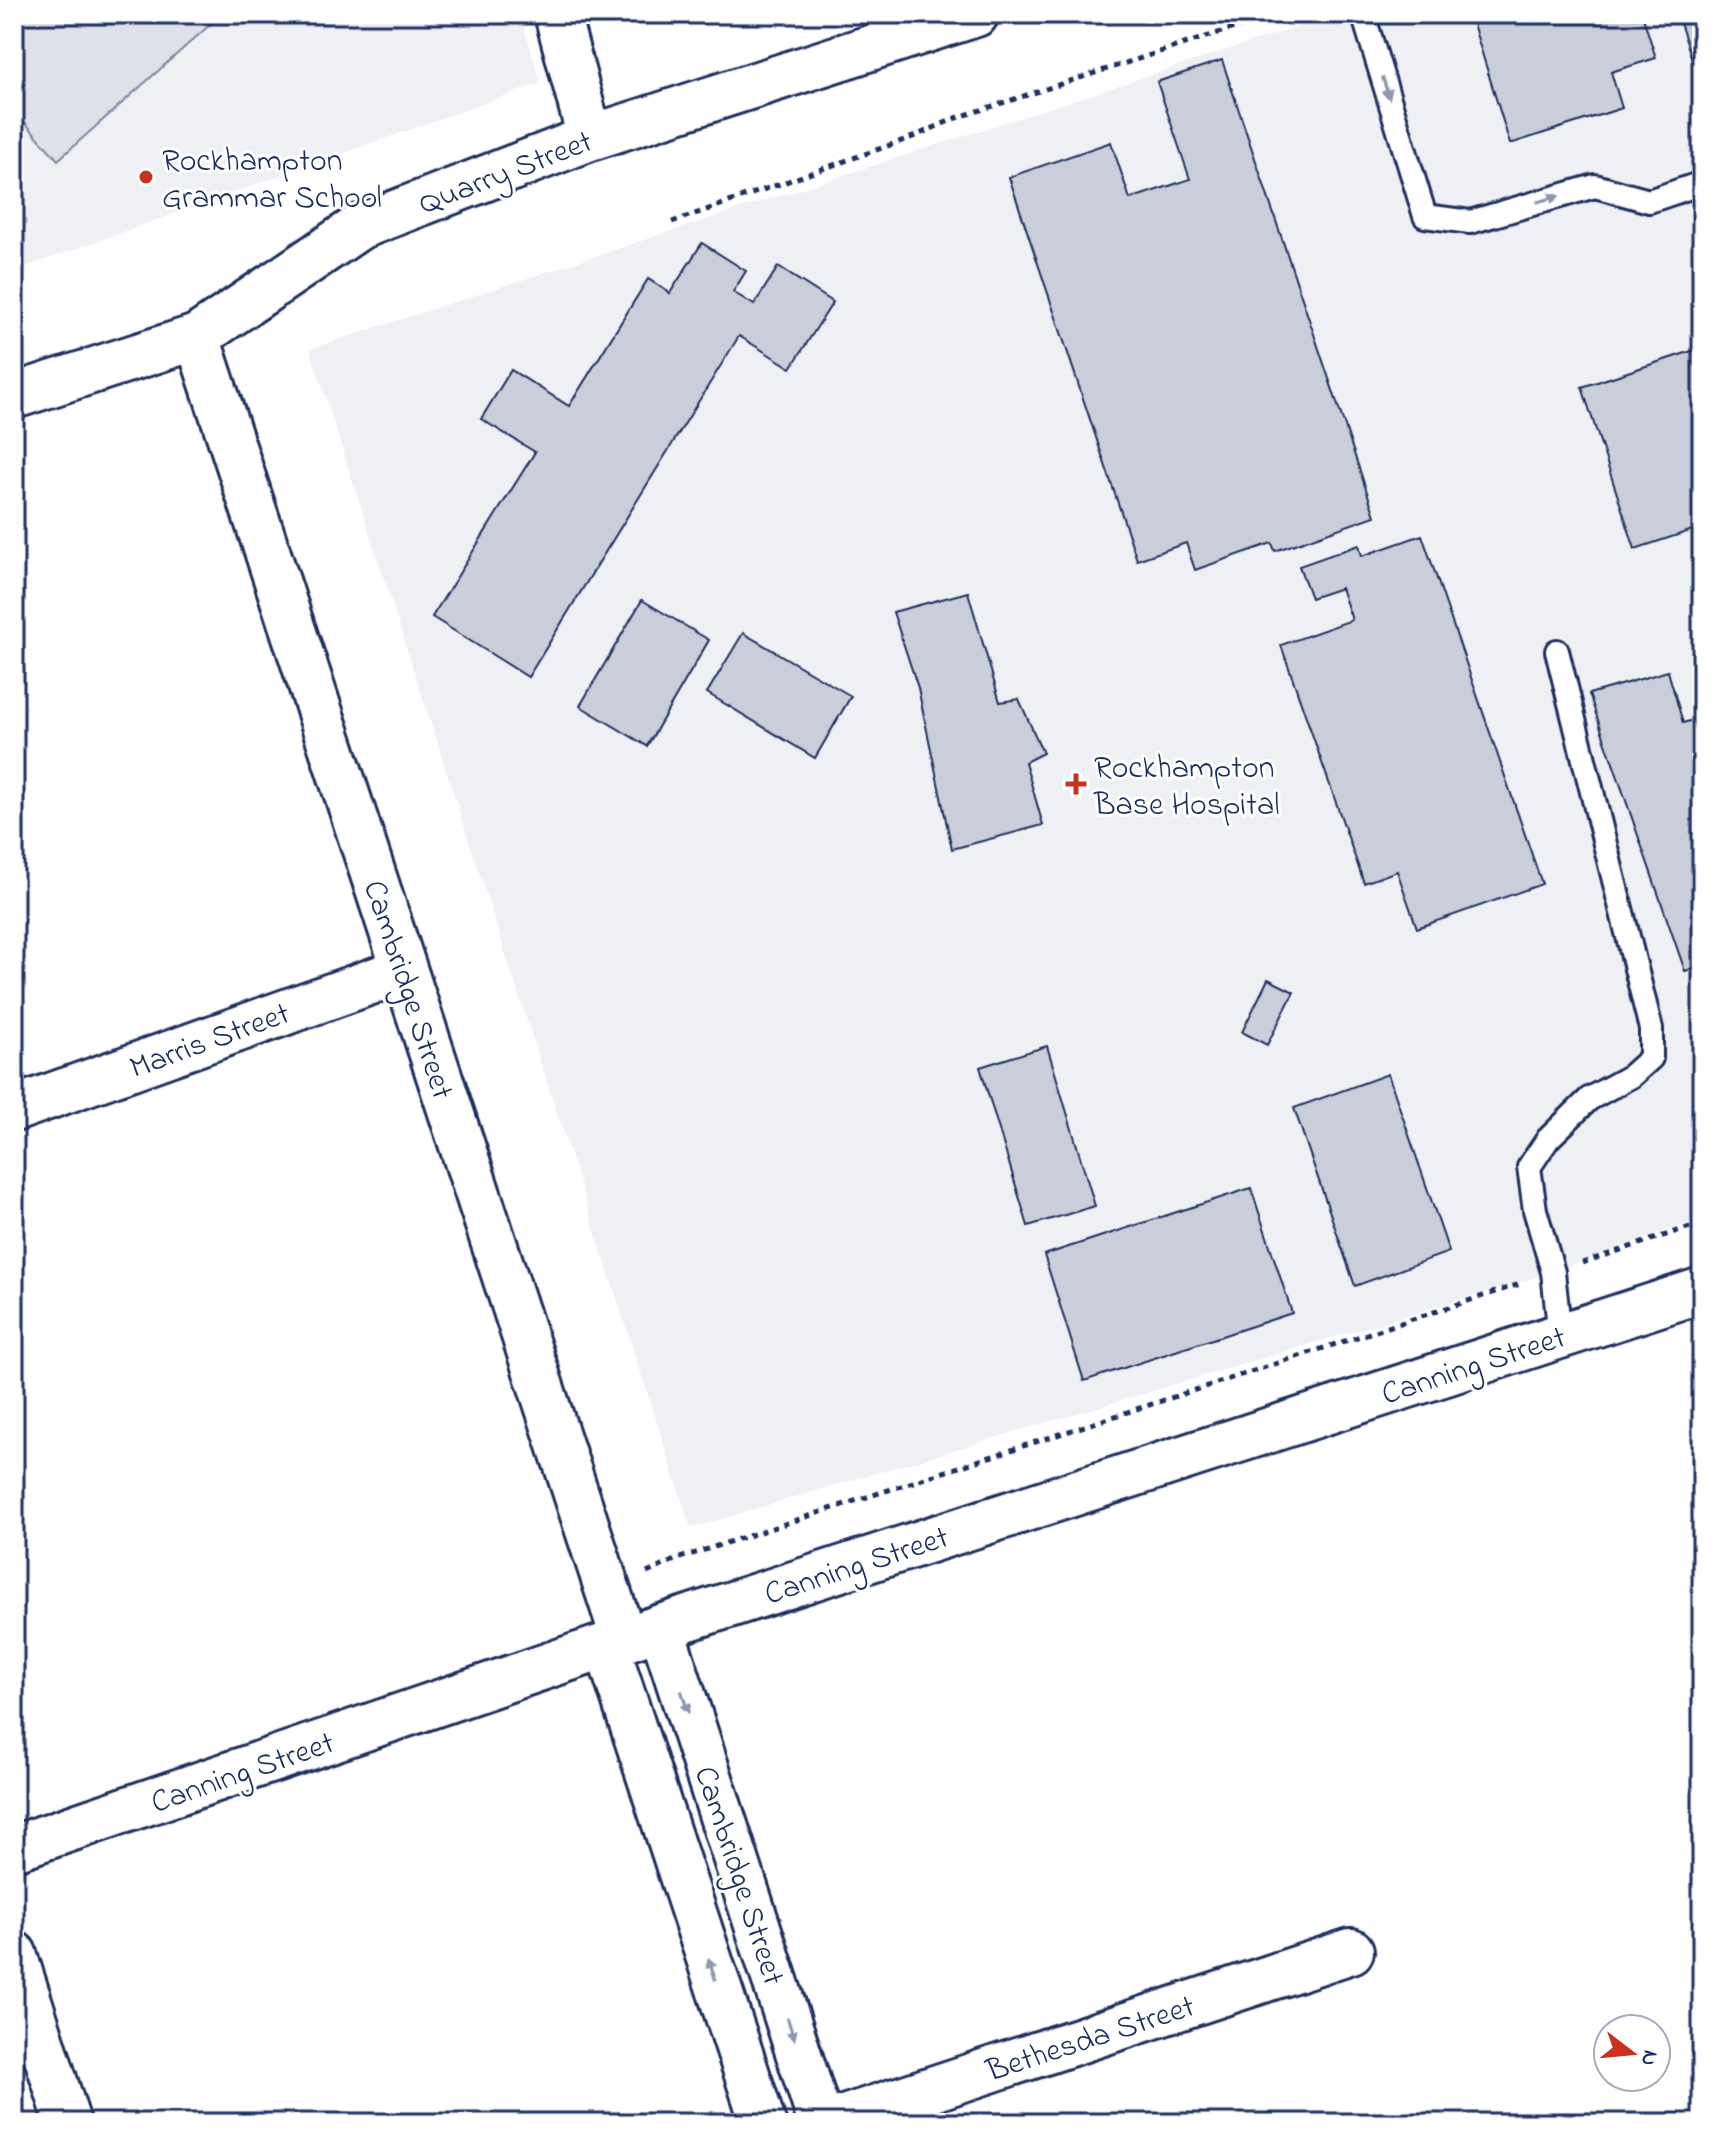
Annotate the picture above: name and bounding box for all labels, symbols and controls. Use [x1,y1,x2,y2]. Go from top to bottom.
one-way arrow [1380,77,1392,101]
street label: Quarry Street [413,120,600,229]
place label: Rockhampton Grammar School [162,139,382,223]
marker: Rockhampton Grammar School [137,168,155,186]
one-way arrow [1537,192,1561,205]
place label: Rockhampton Base Hospital [1093,746,1280,830]
marker: Rockhampton Base Hospital [1065,773,1087,795]
street label: Cambridge Street [349,875,464,1106]
street label: Marris Street [124,992,297,1093]
street label: Canning Street [1376,1315,1572,1419]
street label: Canning Street [759,1515,955,1619]
one-way arrow [679,1690,692,1714]
street label: Canning Street [145,1721,341,1828]
street label: Cambridge Street [680,1761,795,1992]
one-way arrow [706,1957,718,1981]
street label: Bethesda Street [980,1984,1201,2096]
north arrow [1592,2013,1672,2093]
one-way arrow [785,2017,797,2041]
text: N [1631,2046,1666,2069]

